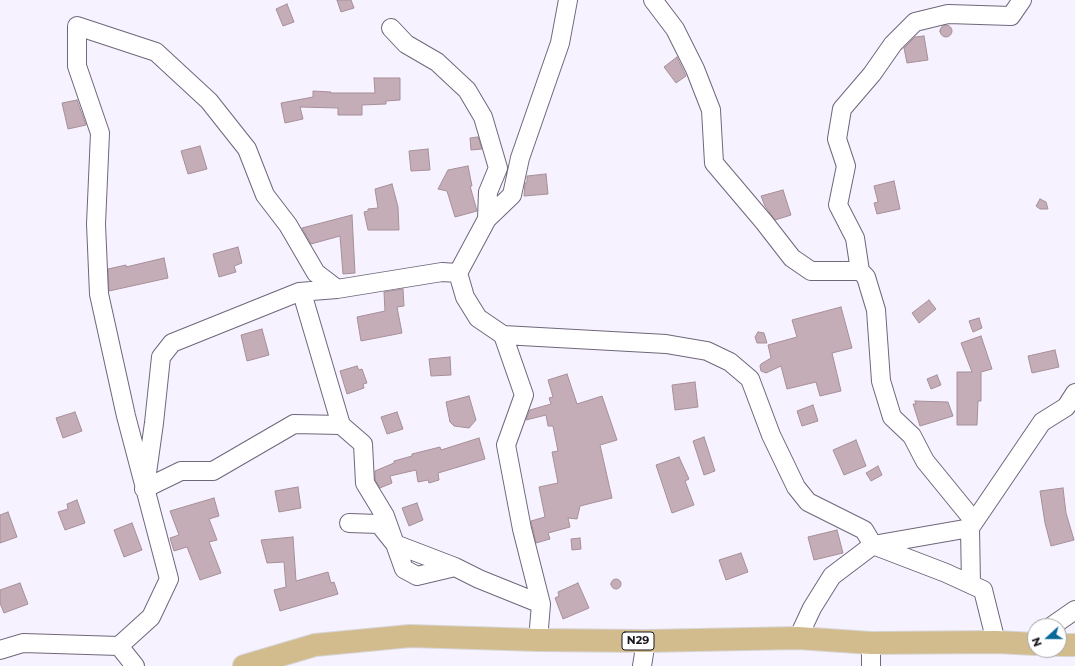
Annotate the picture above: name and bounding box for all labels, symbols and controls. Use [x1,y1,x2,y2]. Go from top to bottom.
north arrow [1027,618,1067,658]
road number: N29 [622,632,654,650]
text: N [1029,635,1045,649]

